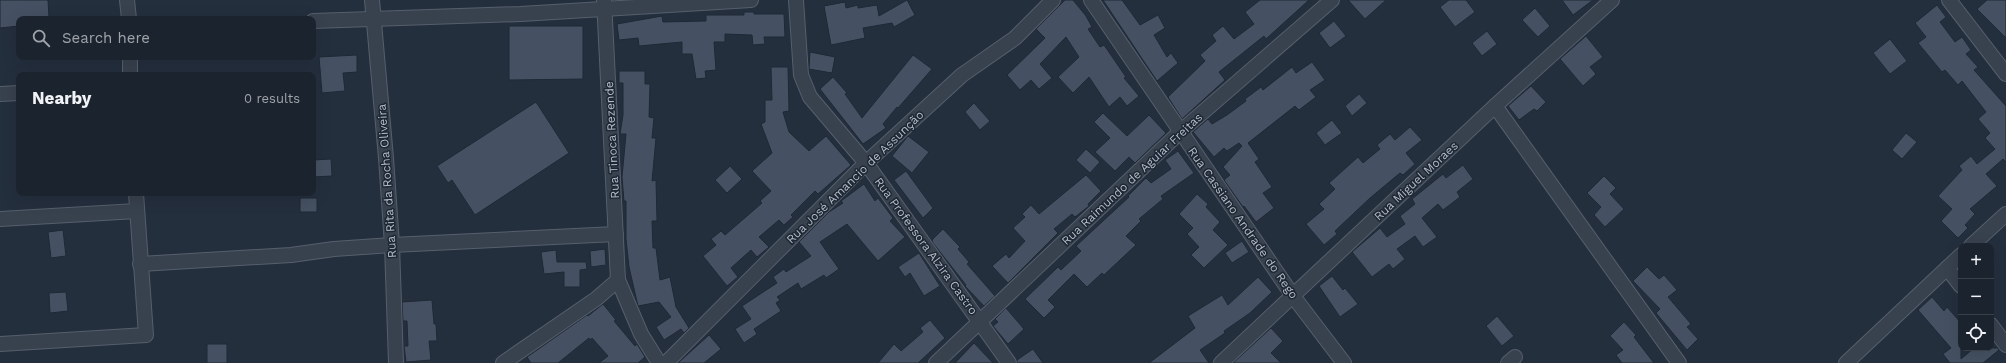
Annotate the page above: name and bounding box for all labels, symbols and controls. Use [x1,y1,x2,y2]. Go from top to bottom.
search box [16,16,316,60]
icon: search [30,27,52,49]
text: Search here [62,29,150,47]
street label: Rua Tinoca Rezende [602,81,622,199]
text: Nearby [32,88,91,108]
text: 0 results [244,91,300,106]
street label: Rua Rita da Rocha Oliveira [375,103,399,258]
street label: Rua José Amancio de Assunção [784,108,926,246]
street label: Rua Raimundo de Aguiar Freitas [1059,110,1205,248]
street label: Rua Miguel Moraes [1371,139,1461,223]
street label: Rua Cassiano Andrade do Rego [1185,145,1301,301]
street label: Rua Professora Alzira Castro [872,175,980,317]
map controls [1958,243,1994,351]
button: + [1958,243,1994,279]
button: − [1958,279,1994,315]
button: locate [1958,315,1994,351]

